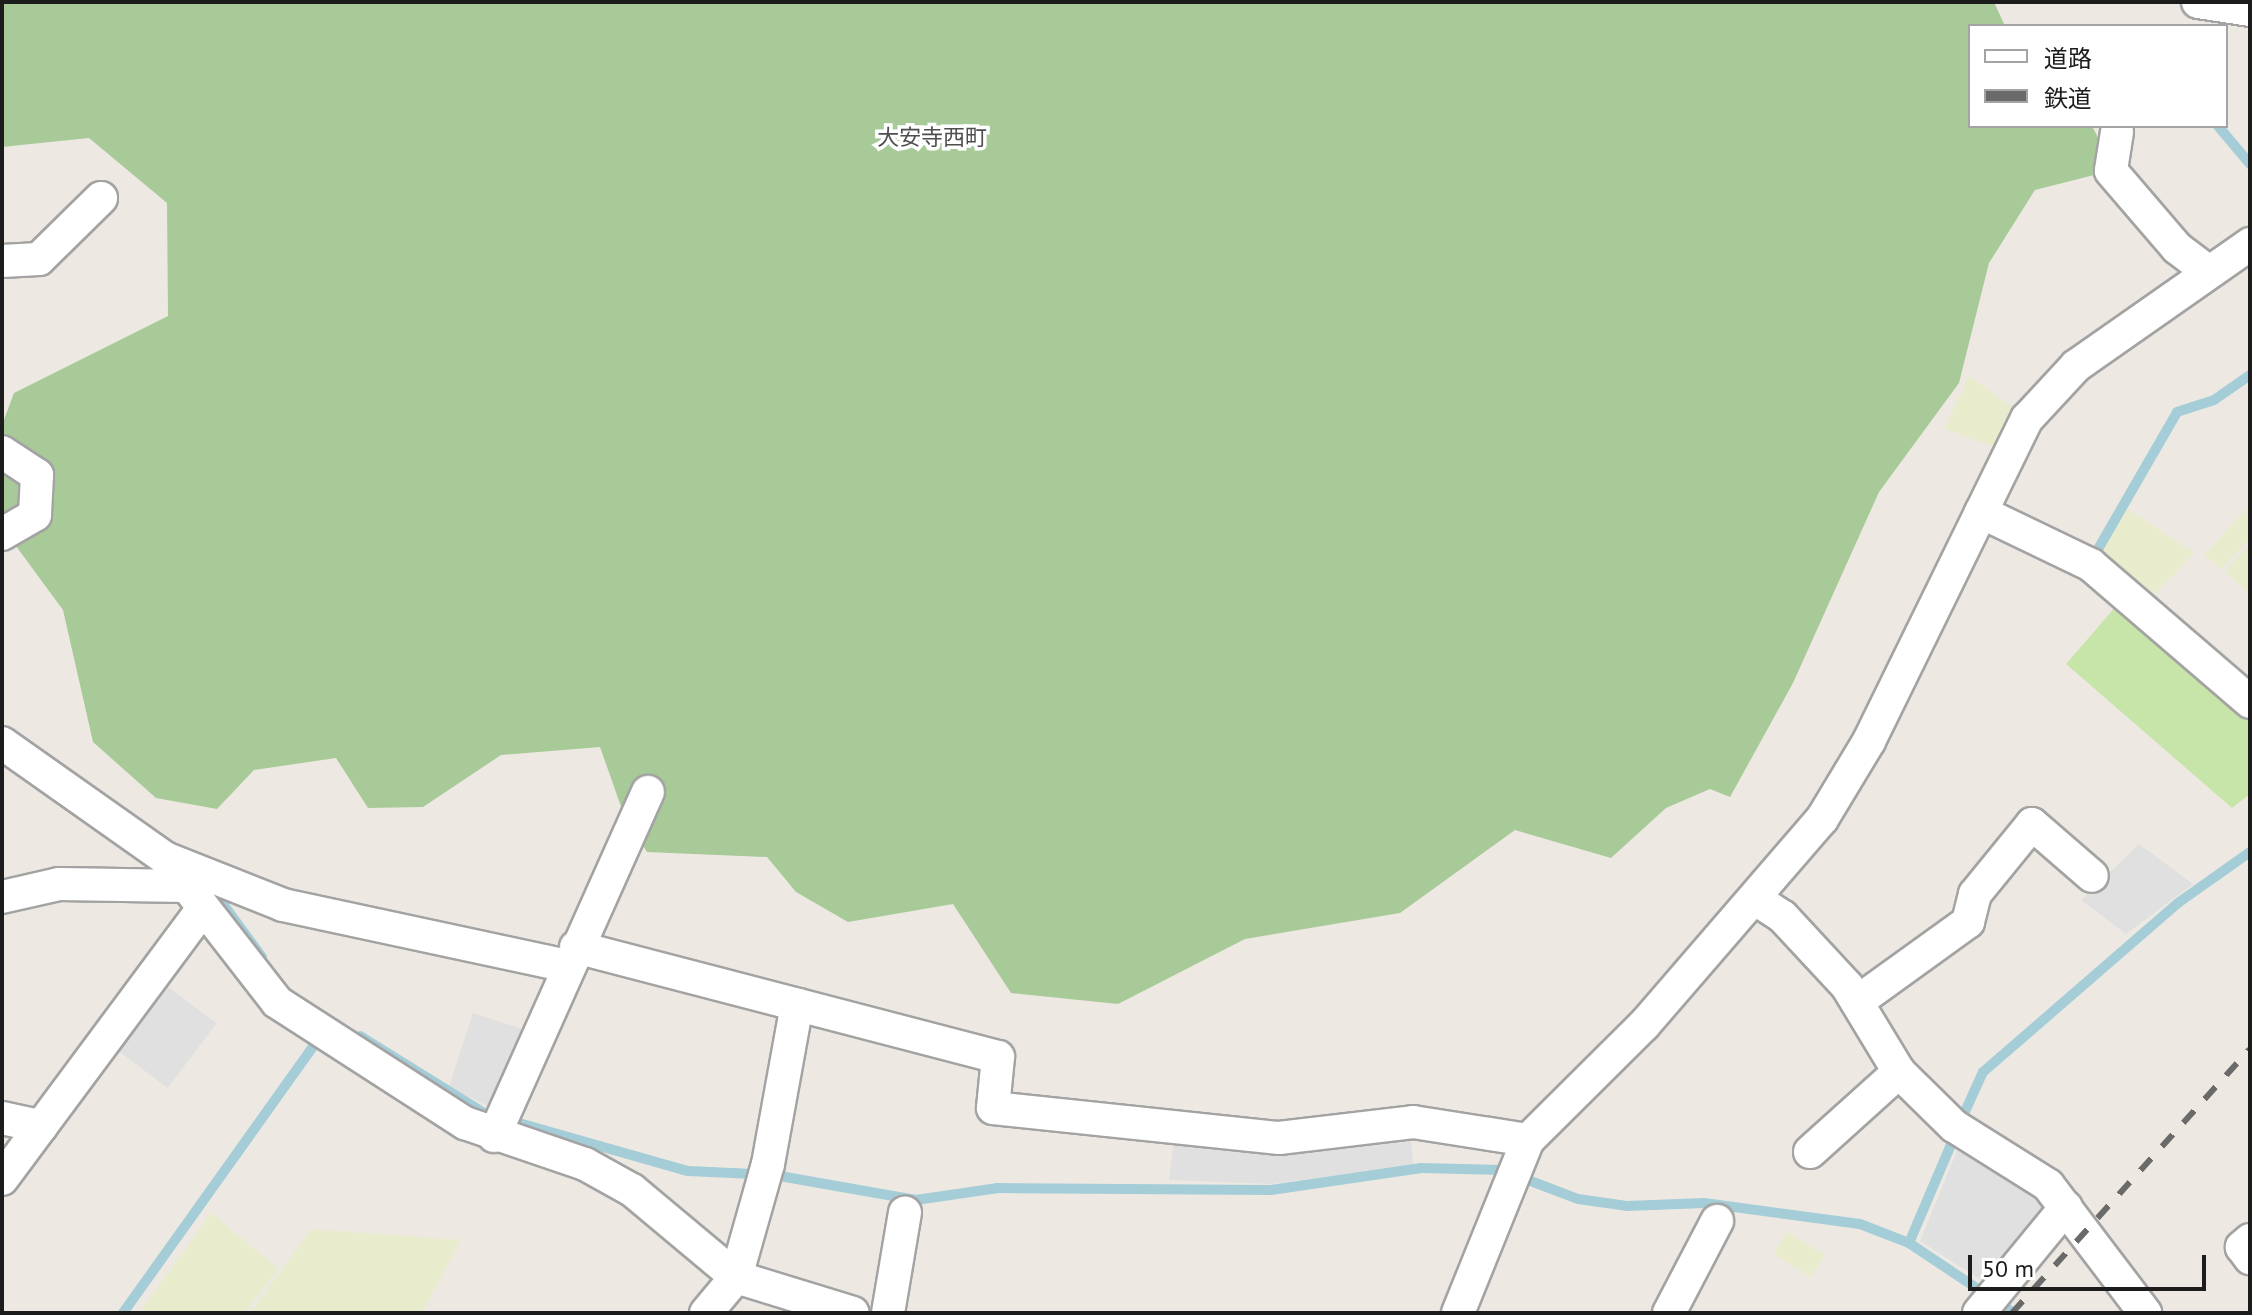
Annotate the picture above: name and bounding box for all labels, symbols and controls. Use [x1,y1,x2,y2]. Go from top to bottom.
legend [1968,24,2228,128]
text: 道路 [2044,43,2092,74]
text: 鉄道 [2044,83,2092,114]
district label: 大安寺西町 [877,125,987,151]
scale bar [1972,1239,2210,1289]
text: 50 m [1982,1253,2034,1284]

